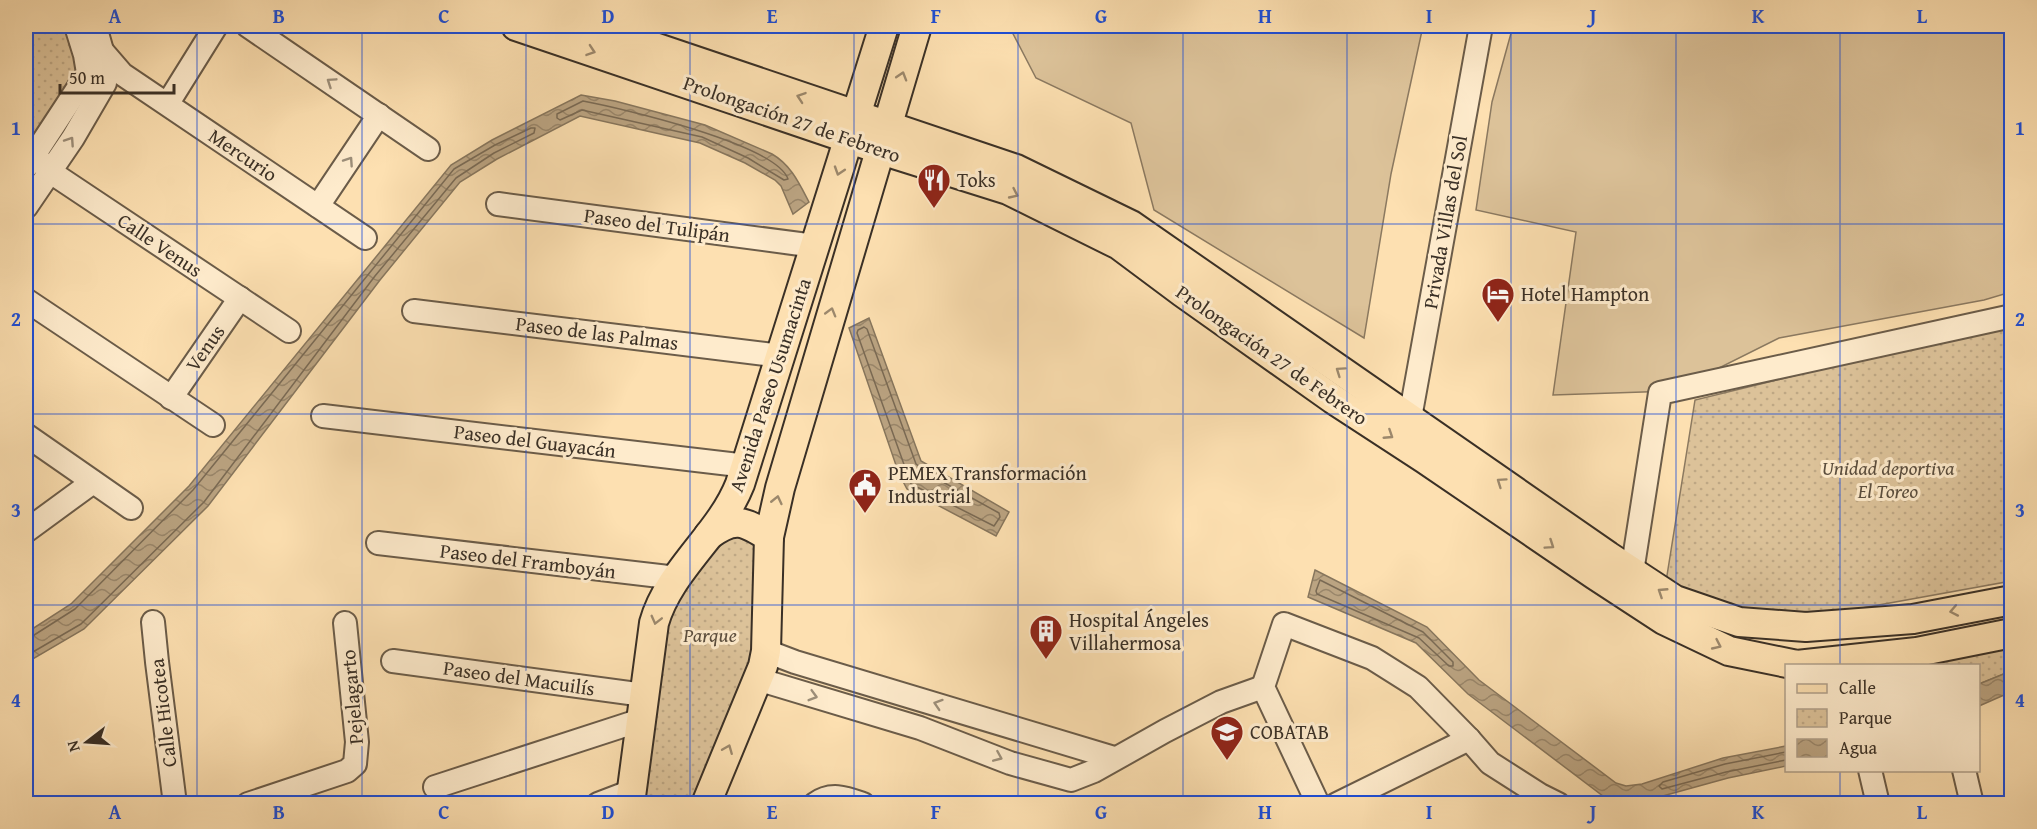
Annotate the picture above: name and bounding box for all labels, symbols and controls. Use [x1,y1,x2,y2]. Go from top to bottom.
text: A [109,1,122,30]
text: B [273,1,285,30]
text: C [438,1,450,30]
text: D [601,1,615,30]
text: E [767,1,778,30]
text: F [931,1,941,30]
text: G [1095,1,1107,30]
text: H [1258,1,1272,30]
text: I [1426,1,1432,30]
text: J [1587,1,1597,30]
text: K [1752,1,1765,30]
text: L [1917,1,1928,30]
one-way arrow [585,44,596,56]
scale bar [60,57,174,95]
text: 50 m [69,64,105,91]
street label: Prolongación 27 de Febrero [680,68,905,169]
one-way arrow [895,71,907,82]
one-way arrow [327,78,338,89]
one-way arrow [796,91,807,104]
text: 1 [11,113,21,142]
text: 1 [2015,113,2025,142]
street label: Mercurio [203,121,284,188]
street label: Privada Villas del Sol [1415,133,1474,311]
one-way arrow [63,137,74,148]
one-way arrow [342,156,353,167]
restaurant icon: Toks [916,162,952,209]
one-way arrow [833,165,846,176]
place label: Toks [957,165,996,194]
one-way arrow [1008,186,1019,198]
street label: Paseo del Tulipán [582,200,732,249]
street label: Calle Venus [112,206,208,284]
street label: Avenida Paseo Usumacinta [721,274,818,496]
hotel icon: Hotel Hampton [1480,276,1516,323]
street label: Prolongación 27 de Febrero [1171,277,1374,432]
place label: Hotel Hampton [1521,279,1649,308]
text: 2 [11,304,21,333]
text: 2 [2015,304,2025,333]
one-way arrow [824,307,837,317]
street label: Paseo de las Palmas [514,308,680,357]
street label: Venus [178,318,231,377]
one-way arrow [1336,367,1347,378]
street label: Paseo del Guayacán [452,416,618,465]
one-way arrow [1383,428,1393,440]
park label: Unidad deportiva El Toreo [1822,453,1955,505]
place label: PEMEX Transformación Industrial [888,458,1087,510]
public building icon: PEMEX Transformación Industrial [847,467,883,514]
one-way arrow [1496,478,1507,489]
text: 3 [11,495,21,524]
one-way arrow [770,495,783,505]
text: 3 [2015,495,2025,524]
street label: Paseo del Framboyán [438,535,618,586]
one-way arrow [1544,538,1555,549]
one-way arrow [1657,588,1668,599]
one-way arrow [1949,604,1959,617]
place label: Hospital Ángeles Villahermosa [1069,605,1209,657]
building icon: Hospital Ángeles Villahermosa [1028,613,1064,660]
one-way arrow [650,615,663,625]
park label: Parque [682,620,737,649]
one-way arrow [1710,638,1721,650]
street label: Pejelagarto [333,649,370,746]
street label: Paseo del Macuilís [442,653,597,702]
street label: Calle Hicotea [141,657,184,769]
legend [1785,664,1980,772]
text: Calle [1839,674,1876,701]
text: 4 [11,685,21,714]
text: 4 [2015,685,2025,714]
one-way arrow [807,689,818,701]
one-way arrow [933,699,944,711]
text: Parque [1839,704,1892,731]
north arrow [57,712,117,772]
school or university icon: COBATAB [1209,714,1245,761]
place label: COBATAB [1250,717,1329,746]
text: Agua [1839,734,1878,761]
text: N [60,737,86,755]
one-way arrow [721,745,733,756]
one-way arrow [992,750,1003,762]
text: A [109,797,122,826]
text: B [273,797,285,826]
text: C [438,797,450,826]
text: D [601,797,615,826]
text: E [767,797,778,826]
text: F [931,797,941,826]
text: G [1095,797,1107,826]
text: H [1258,797,1272,826]
text: I [1426,797,1432,826]
text: J [1587,797,1597,826]
text: K [1752,797,1765,826]
text: L [1917,797,1928,826]

